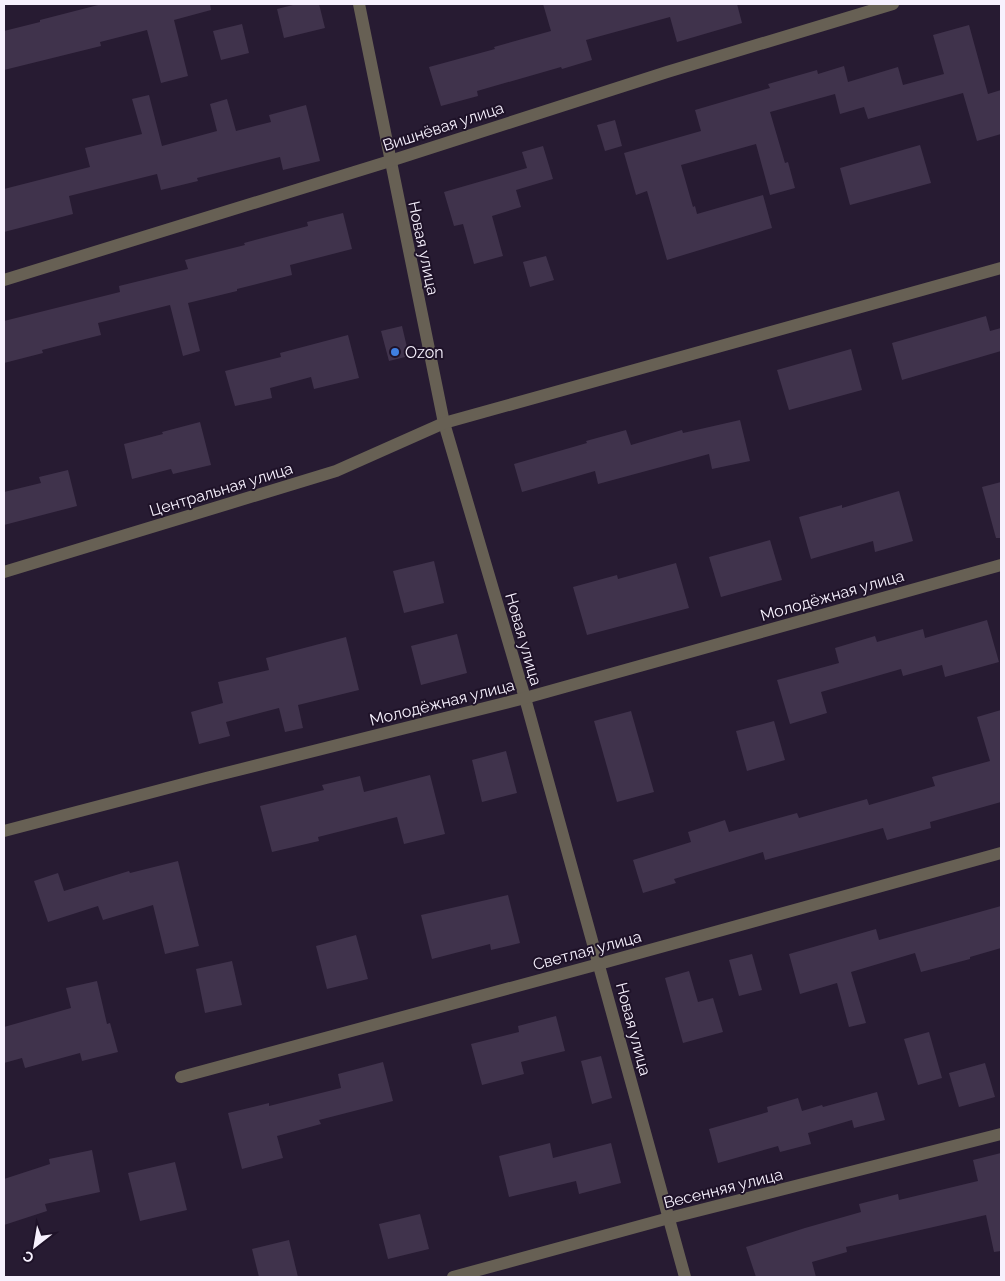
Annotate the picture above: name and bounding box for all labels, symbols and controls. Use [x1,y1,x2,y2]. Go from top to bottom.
street label: Вишнёвая улица [380,98,506,155]
street label: Новая улица [404,199,443,297]
place label: Ozon [405,343,444,362]
marker: Ozon [389,346,401,358]
street label: Центральная улица [147,459,295,520]
street label: Молодёжная улица [758,566,906,625]
street label: Новая улица [501,591,546,688]
street label: Молодёжная улица [368,675,517,730]
street label: Светлая улица [531,927,643,974]
street label: Новая улица [612,980,655,1078]
street label: Весенняя улица [661,1164,785,1212]
north arrow [10,1221,60,1271]
text: С [20,1248,37,1266]

